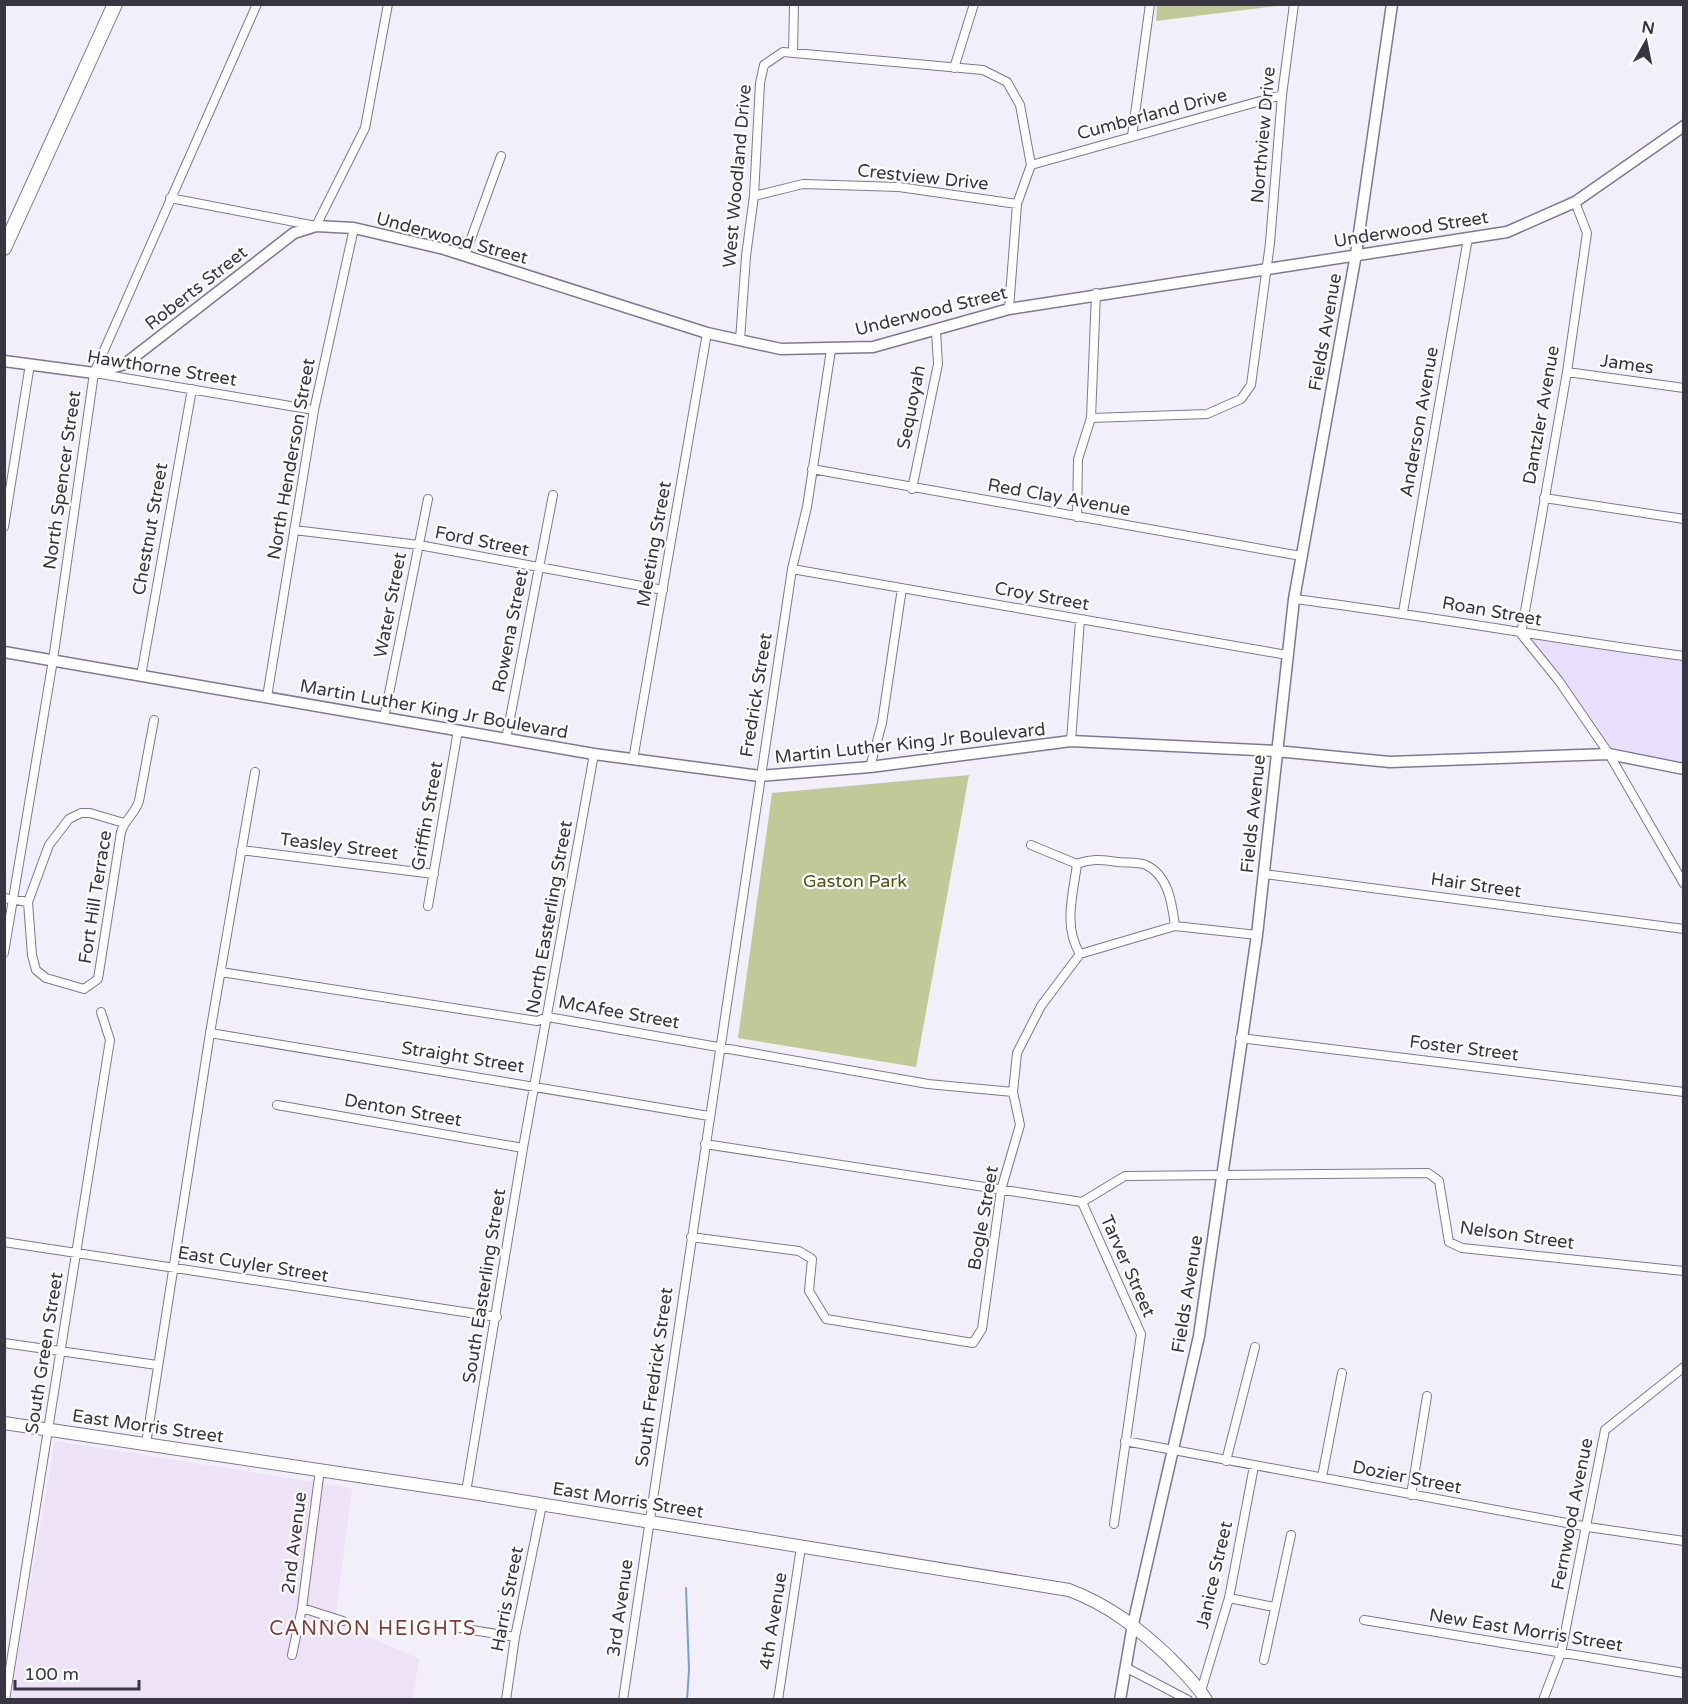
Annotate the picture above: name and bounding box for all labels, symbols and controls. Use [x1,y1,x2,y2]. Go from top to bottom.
north arrow [1616,12,1676,72]
text: N [1640,17,1656,39]
street label: Northview Drive [1246,66,1280,204]
street label: West Woodland Drive [718,83,756,269]
street label: Cumberland Drive [1075,83,1229,145]
street label: Crestview Drive [856,159,990,195]
street label: Underwood Street [1332,206,1490,252]
street label: Underwood Street [374,207,530,269]
street label: Roberts Street [140,241,252,335]
street label: Fields Avenue [1304,271,1346,393]
street label: Underwood Street [853,281,1010,341]
street label: Dantzler Avenue [1518,344,1564,486]
street label: Hawthorne Street [86,345,238,391]
street label: Anderson Avenue [1395,345,1443,499]
street label: James [1599,349,1655,379]
street label: North Henderson Street [262,356,320,561]
street label: Sequoyah [892,363,930,451]
street label: North Spencer Street [39,389,85,571]
street label: Chestnut Street [128,461,172,597]
street label: Red Clay Avenue [986,474,1132,520]
street label: Meeting Street [632,479,676,609]
street label: Ford Street [433,521,531,561]
street label: Water Street [369,550,411,660]
street label: Rowena Street [487,567,533,695]
street label: Croy Street [993,577,1091,615]
street label: Roan Street [1440,591,1544,631]
street label: Fredrick Street [735,631,777,759]
street label: Martin Luther King Jr Boulevard [298,675,570,743]
street label: Martin Luther King Jr Boulevard [773,718,1047,768]
street label: Fields Avenue [1236,754,1270,874]
street label: Griffin Street [407,759,447,872]
street label: North Easterling Street [521,819,577,1015]
street label: Teasley Street [279,828,400,864]
street label: Fort Hill Terrace [74,829,116,965]
street label: Hair Street [1429,868,1523,902]
park label: Gaston Park [803,870,907,892]
street label: McAfee Street [557,991,681,1034]
street label: Foster Street [1408,1030,1520,1066]
street label: Straight Street [400,1036,526,1078]
street label: Denton Street [343,1089,464,1131]
street label: Bogle Street [963,1164,1003,1272]
street label: South Easterling Street [458,1187,510,1385]
street label: Tarver Street [1096,1212,1160,1320]
street label: Nelson Street [1458,1216,1576,1254]
street label: Fields Avenue [1167,1234,1207,1354]
street label: East Cuyler Street [176,1241,330,1287]
street label: South Green Street [20,1271,68,1435]
street label: South Fredrick Street [631,1286,678,1468]
street label: East Morris Street [71,1404,225,1448]
street label: Fernwood Avenue [1546,1436,1598,1592]
street label: Dozier Street [1351,1456,1464,1498]
street label: East Morris Street [551,1477,705,1523]
street label: 2nd Avenue [277,1491,311,1595]
street label: Janice Street [1191,1519,1237,1631]
street label: Harris Street [486,1544,528,1653]
street label: 3rd Avenue [602,1558,638,1658]
street label: 4th Avenue [754,1571,792,1671]
street label: New East Morris Street [1428,1604,1625,1656]
district label: CANNON HEIGHTS [269,1617,477,1641]
scale bar [15,1653,140,1691]
text: 100 m [24,1663,79,1685]

